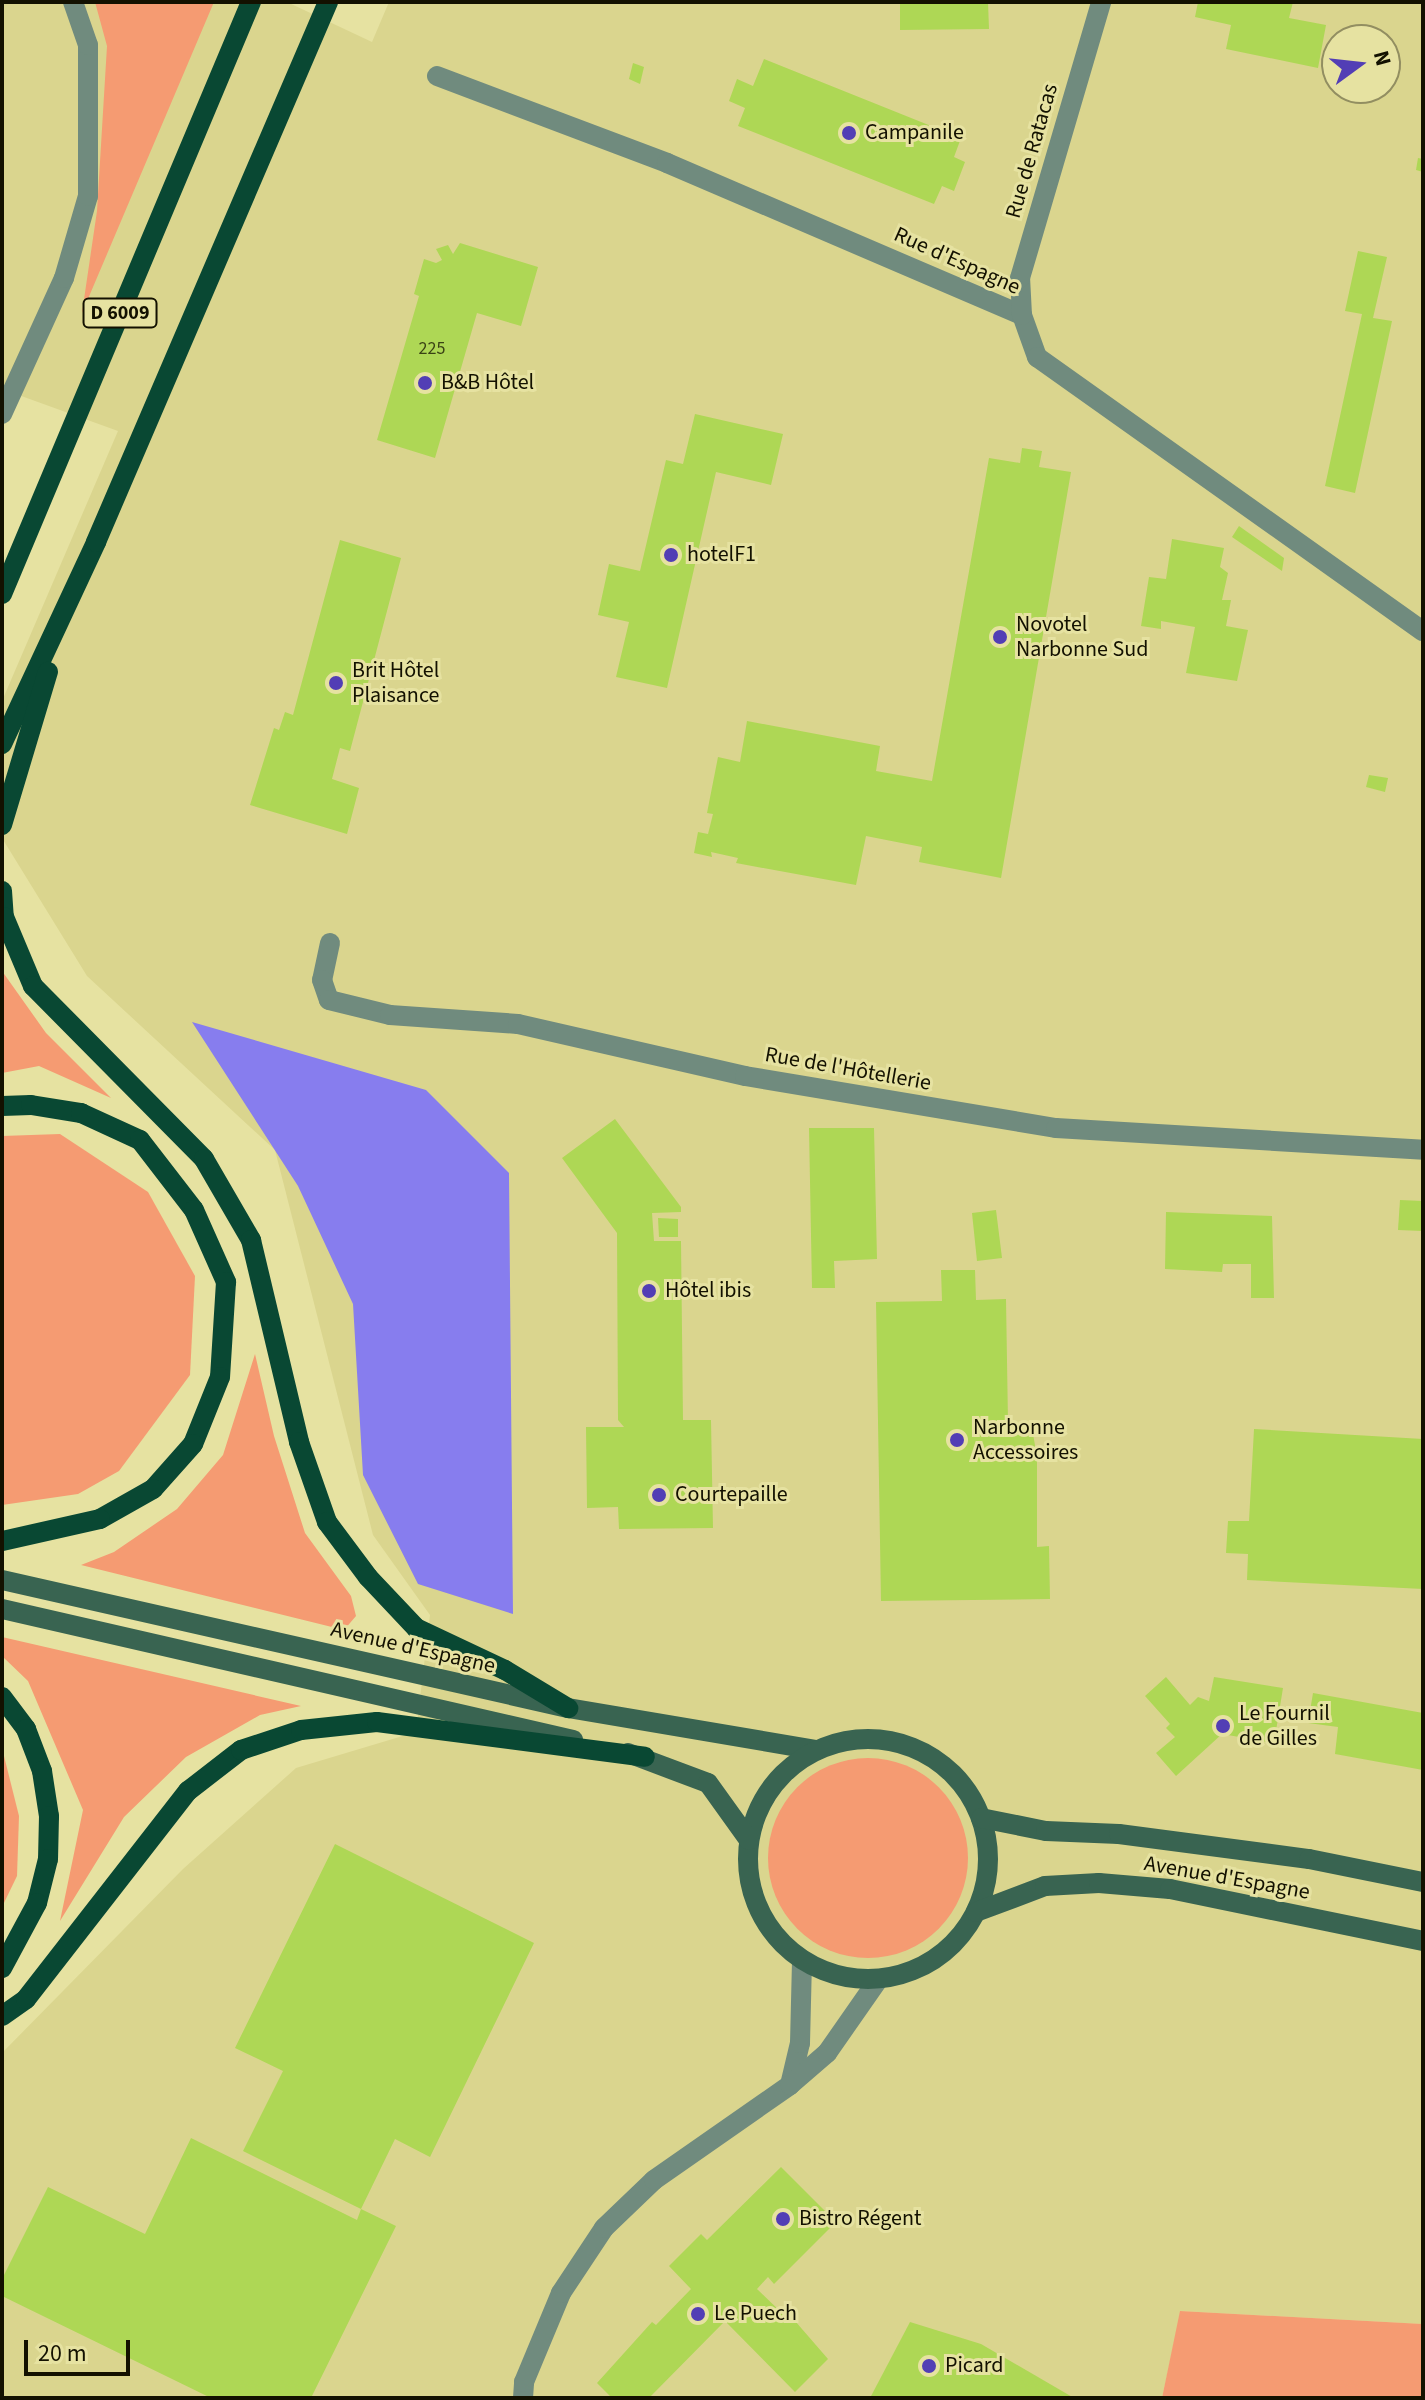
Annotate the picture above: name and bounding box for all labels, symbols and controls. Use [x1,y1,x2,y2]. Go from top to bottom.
north arrow [1321,24,1401,104]
text: N [1365,47,1400,70]
street label: Rue de Ratacas [1000,81,1064,221]
place label: Campanile [865,120,964,146]
marker: Campanile [840,124,858,142]
street label: Rue d'Espagne [890,221,1024,301]
road number: D 6009 [82,297,158,329]
house number: 225 [419,338,445,360]
place label: B&B Hôtel [441,370,534,396]
marker: B&B Hôtel [416,374,434,392]
place label: hotelF1 [687,542,756,568]
marker: hotelF1 [662,546,680,564]
place label: Novotel Narbonne Sud [1016,611,1148,662]
marker: Novotel Narbonne Sud [991,628,1009,646]
place label: Brit Hôtel Plaisance [352,657,439,708]
marker: Brit Hôtel Plaisance [327,674,345,692]
street label: Rue de l'Hôtellerie [763,1041,933,1097]
place label: Hôtel ibis [665,1278,751,1304]
marker: Hôtel ibis [640,1282,658,1300]
place label: Narbonne Accessoires [973,1414,1078,1466]
marker: Narbonne Accessoires [948,1431,966,1449]
place label: Courtepaille [675,1482,788,1508]
marker: Courtepaille [650,1486,668,1504]
street label: Avenue d'Espagne [328,1616,498,1680]
place label: Le Fournil de Gilles [1239,1700,1330,1752]
marker: Le Fournil de Gilles [1214,1717,1232,1735]
street label: Avenue d'Espagne [1142,1850,1312,1906]
place label: Bistro Régent [799,2206,921,2232]
marker: Bistro Régent [774,2210,792,2228]
place label: Le Puech [714,2301,797,2327]
marker: Le Puech [689,2305,707,2323]
scale bar [28,2324,134,2374]
text: 20 m [38,2336,87,2371]
place label: Picard [945,2353,1003,2379]
marker: Picard [920,2357,938,2375]

